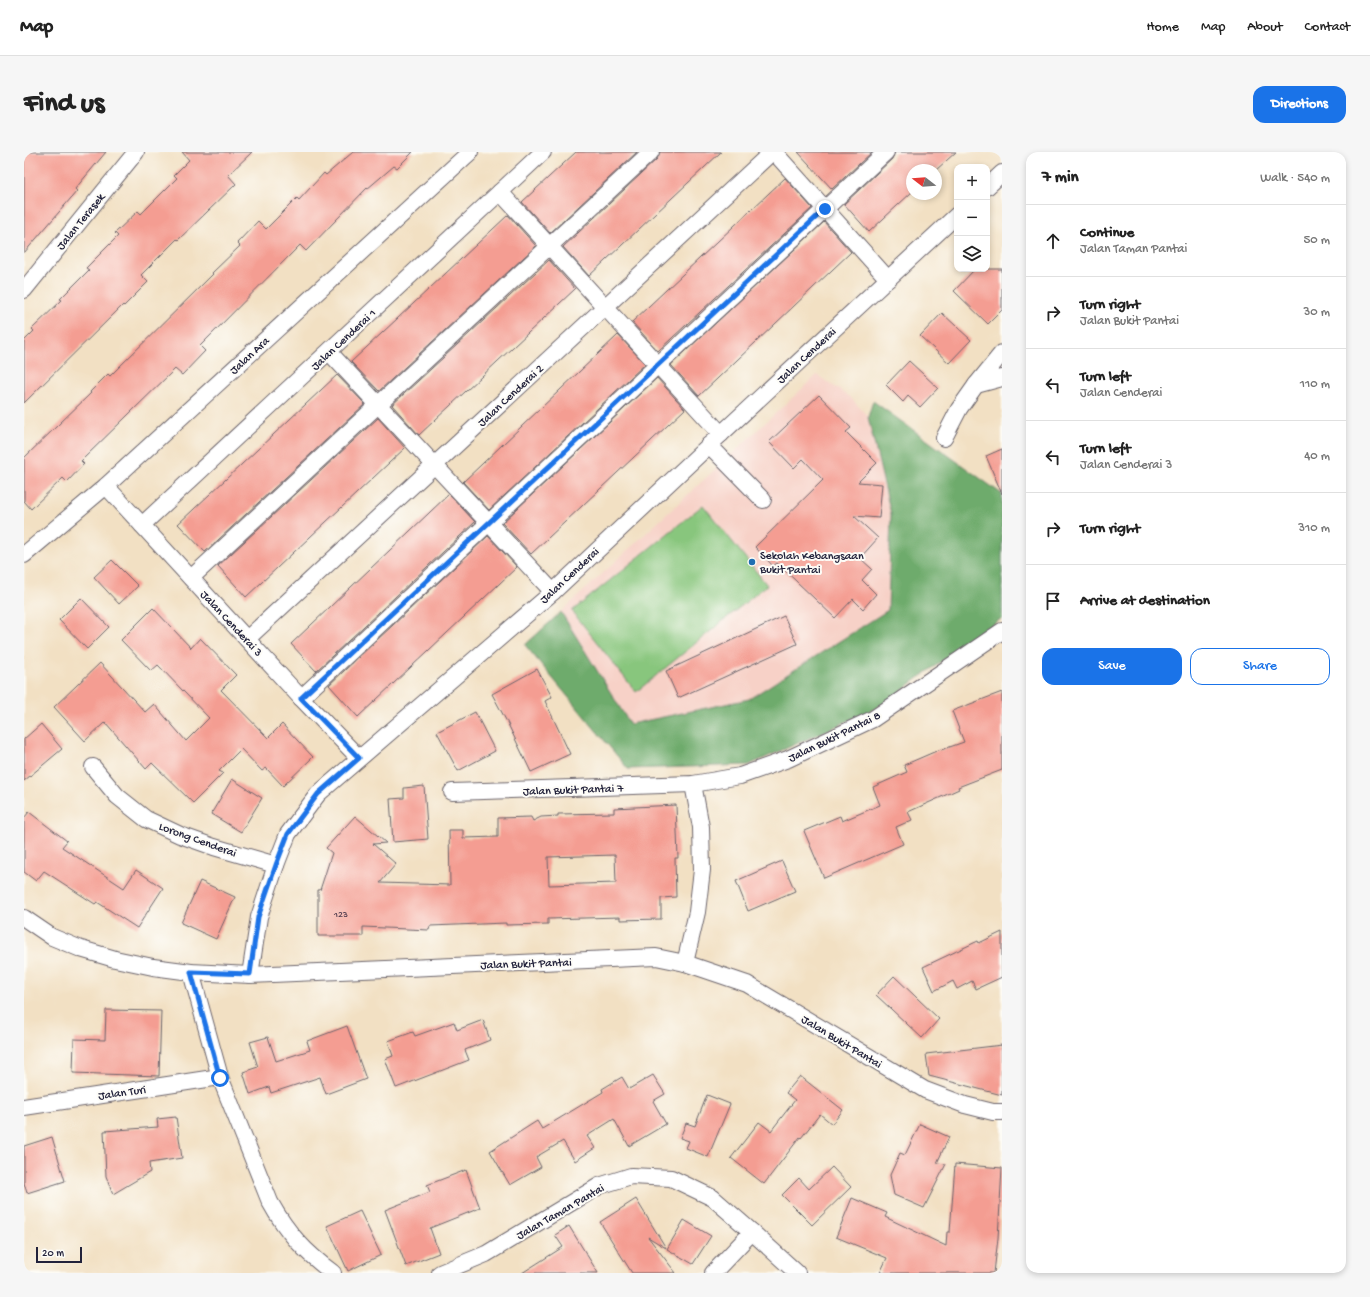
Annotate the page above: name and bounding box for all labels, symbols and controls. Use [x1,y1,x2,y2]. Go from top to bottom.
text: Map [20,16,53,39]
text: Home [1147,19,1179,36]
text: Map [1201,19,1225,36]
text: About [1247,19,1283,36]
text: Contact [1305,19,1350,36]
button: Directions [1253,86,1346,123]
text: Find us [24,88,104,121]
north arrow [906,164,942,200]
map controls [954,164,990,272]
button: + [954,164,990,200]
text: 7 min [1042,168,1079,188]
text: Walk · 540 m [1260,171,1330,186]
street label: Jalan Terasek [55,190,110,253]
route end [816,200,834,218]
button: − [954,200,990,236]
text: Continue [1080,224,1134,242]
icon: ahead [1042,230,1064,252]
text: 50 m [1303,233,1330,248]
button: layers [954,236,990,272]
text: Jalan Taman Pantai [1080,242,1187,257]
text: Turn right [1080,296,1140,314]
icon: right [1042,302,1064,324]
text: 30 m [1304,305,1330,320]
street label: Jalan Cenderai 1 [309,307,380,374]
text: Jalan Bukit Pantai [1080,314,1179,329]
street label: Jalan Cenderai [775,325,840,388]
street label: Jalan Ara [228,334,273,378]
street label: Jalan Cenderai 2 [476,362,547,430]
text: Turn left [1080,368,1131,386]
icon: left [1042,374,1064,396]
text: 110 m [1300,377,1330,392]
text: Jalan Cenderai [1080,386,1162,401]
text: Turn left [1080,440,1131,458]
icon: left [1042,446,1064,468]
text: 40 m [1304,449,1330,464]
text: Jalan Cenderai 3 [1080,458,1172,473]
icon: right [1042,518,1064,540]
text: Turn right [1080,520,1140,538]
text: 310 m [1298,521,1330,536]
street label: Jalan Cenderai [538,545,603,608]
place label: Sekolah Kebangsaan Bukit Pantai [759,550,864,578]
marker: Sekolah Kebangsaan Bukit Pantai [747,557,757,567]
street label: Jalan Cenderai 3 [196,588,265,660]
icon: arrive [1042,590,1064,612]
text: Arrive at destination [1080,592,1210,610]
button: Save [1042,648,1182,685]
button: Share [1190,648,1330,685]
street label: Jalan Bukit Pantai 8 [786,709,884,766]
street label: Jalan Bukit Pantai 7 [523,782,624,800]
street label: Lorong Cenderai [157,820,238,862]
house number: 123 [333,909,348,921]
street label: Jalan Bukit Pantai [480,956,572,974]
street label: Jalan Bukit Pantai [798,1013,884,1072]
route start [211,1069,229,1087]
street label: Jalan Turi [98,1084,147,1104]
street label: Jalan Taman Pantai [515,1182,608,1244]
scale bar [36,1245,82,1264]
text: 20 m [42,1248,64,1260]

